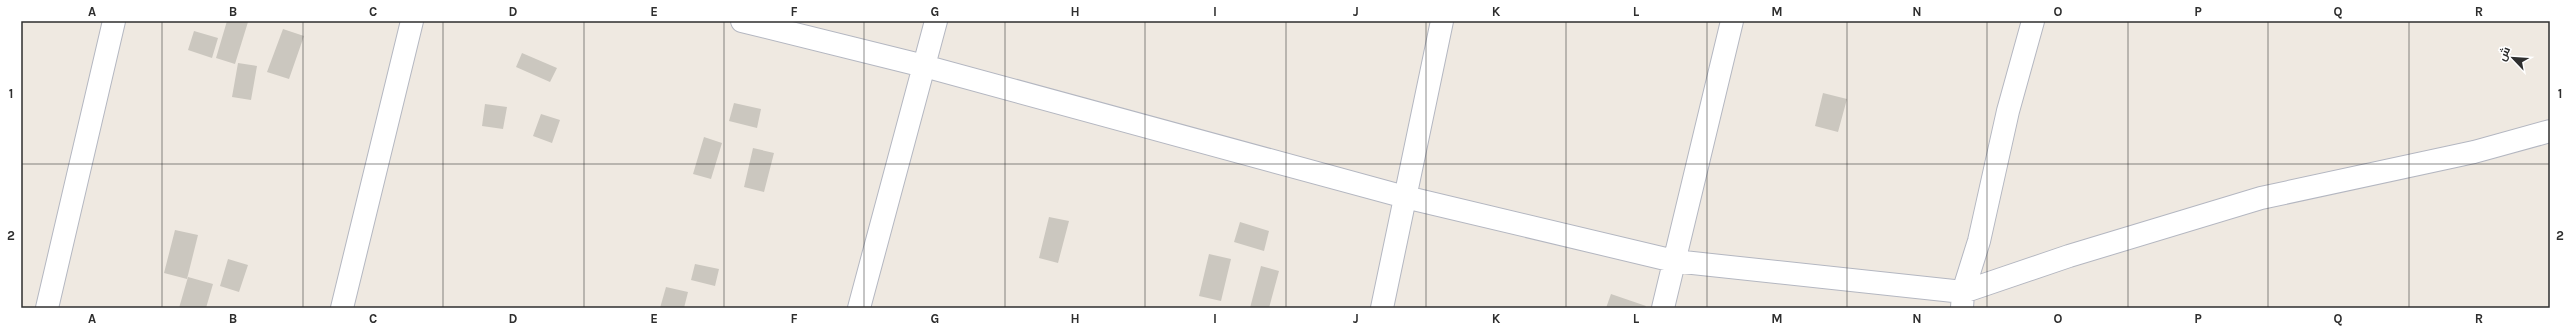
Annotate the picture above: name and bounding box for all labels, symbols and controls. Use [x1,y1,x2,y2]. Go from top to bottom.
text: A [88,4,96,19]
text: B [229,4,237,19]
text: C [369,4,377,19]
text: D [509,4,518,19]
text: E [650,4,658,19]
text: F [790,4,798,19]
text: G [931,4,939,19]
text: H [1070,4,1080,19]
text: I [1213,4,1217,19]
text: J [1353,4,1359,19]
text: K [1492,4,1501,19]
text: L [1633,4,1640,19]
text: M [1771,4,1783,19]
text: N [1912,4,1922,19]
text: O [2054,4,2063,19]
text: P [2194,4,2202,19]
text: Q [2334,4,2343,19]
text: R [2475,4,2483,19]
north arrow [2493,38,2533,78]
text: ش [2496,45,2513,63]
text: 1 [9,86,13,101]
text: 1 [2558,86,2562,101]
text: 2 [7,228,15,243]
text: 2 [2556,228,2564,243]
text: A [88,311,96,326]
text: B [229,311,237,326]
text: C [369,311,377,326]
text: D [509,311,518,326]
text: E [650,311,658,326]
text: F [790,311,798,326]
text: G [931,311,939,326]
text: H [1070,311,1080,326]
text: I [1213,311,1217,326]
text: J [1353,311,1359,326]
text: K [1492,311,1501,326]
text: L [1633,311,1640,326]
text: M [1771,311,1783,326]
text: N [1912,311,1922,326]
text: O [2054,311,2063,326]
text: P [2194,311,2202,326]
text: Q [2334,311,2343,326]
text: R [2475,311,2483,326]

